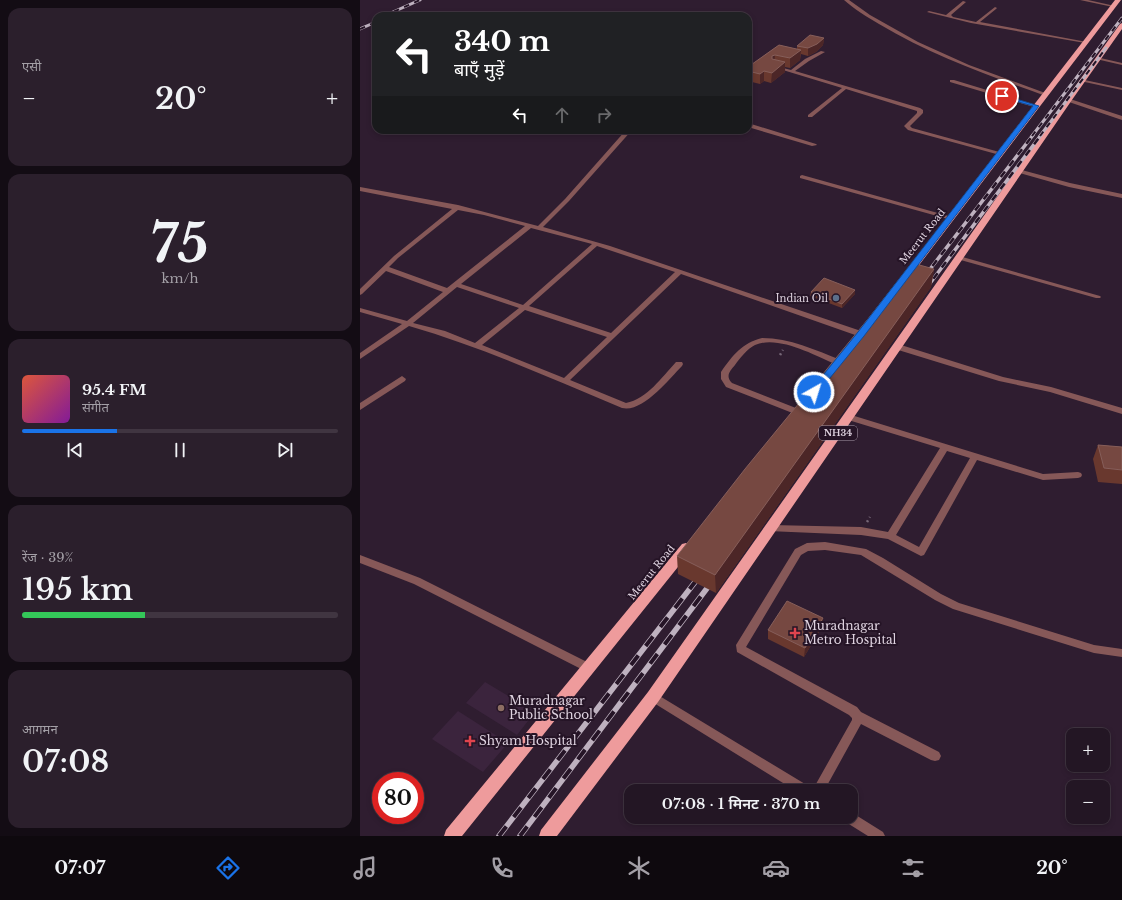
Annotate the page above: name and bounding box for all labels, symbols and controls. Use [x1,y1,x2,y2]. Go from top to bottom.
text: 340 m [454,24,550,59]
icon: left [388,28,440,80]
text: एसी [22,58,41,75]
text: बाएँ मुड़ें [454,59,504,81]
pin [985,79,1019,113]
text: 20° [155,80,207,117]
text: − [22,85,36,112]
text: + [326,85,338,112]
icon: arrive [991,85,1013,107]
icon: left [509,104,531,126]
icon: ahead [551,104,573,126]
icon: right [593,104,615,126]
street label: Meerut Road [897,206,948,267]
text: 75 [151,212,209,276]
text: km/h [162,270,198,287]
place label: Indian Oil [775,292,828,305]
marker: Indian Oil [831,293,841,303]
position arrow [793,371,835,413]
text: 95.4 FM [82,380,146,399]
text: संगीत [82,399,109,416]
road number: NH34 [819,426,857,440]
icon: previous [64,439,86,461]
icon: pause [169,439,191,461]
icon: next [274,439,296,461]
street label: Meerut Road [625,542,678,602]
text: रेंज · 39% [22,549,73,566]
text: 195 km [22,571,133,608]
place label: Muradnagar Metro Hospital [804,618,897,647]
marker: Muradnagar Metro Hospital [789,627,801,639]
place label: Muradnagar Public School [509,693,593,722]
marker: Muradnagar Public School [496,703,506,713]
text: आगमन [22,721,58,738]
map controls [1066,728,1110,824]
button: + [1066,728,1110,772]
place label: Shyam Hospital [479,733,577,748]
marker: Shyam Hospital [464,735,476,747]
text: 07:08 [22,743,109,780]
speed limit sign: 80 [372,772,424,824]
button: − [1066,780,1110,824]
text: 07:08 · 1 मिनट · 370 m [662,794,820,813]
icon: directions [214,854,242,882]
icon: music [351,854,379,882]
icon: phone [488,854,516,882]
icon: climate [625,854,653,882]
icon: car [762,854,790,882]
icon: filters [899,854,927,882]
text: 07:07 [54,857,105,879]
text: 20° [1036,857,1067,879]

